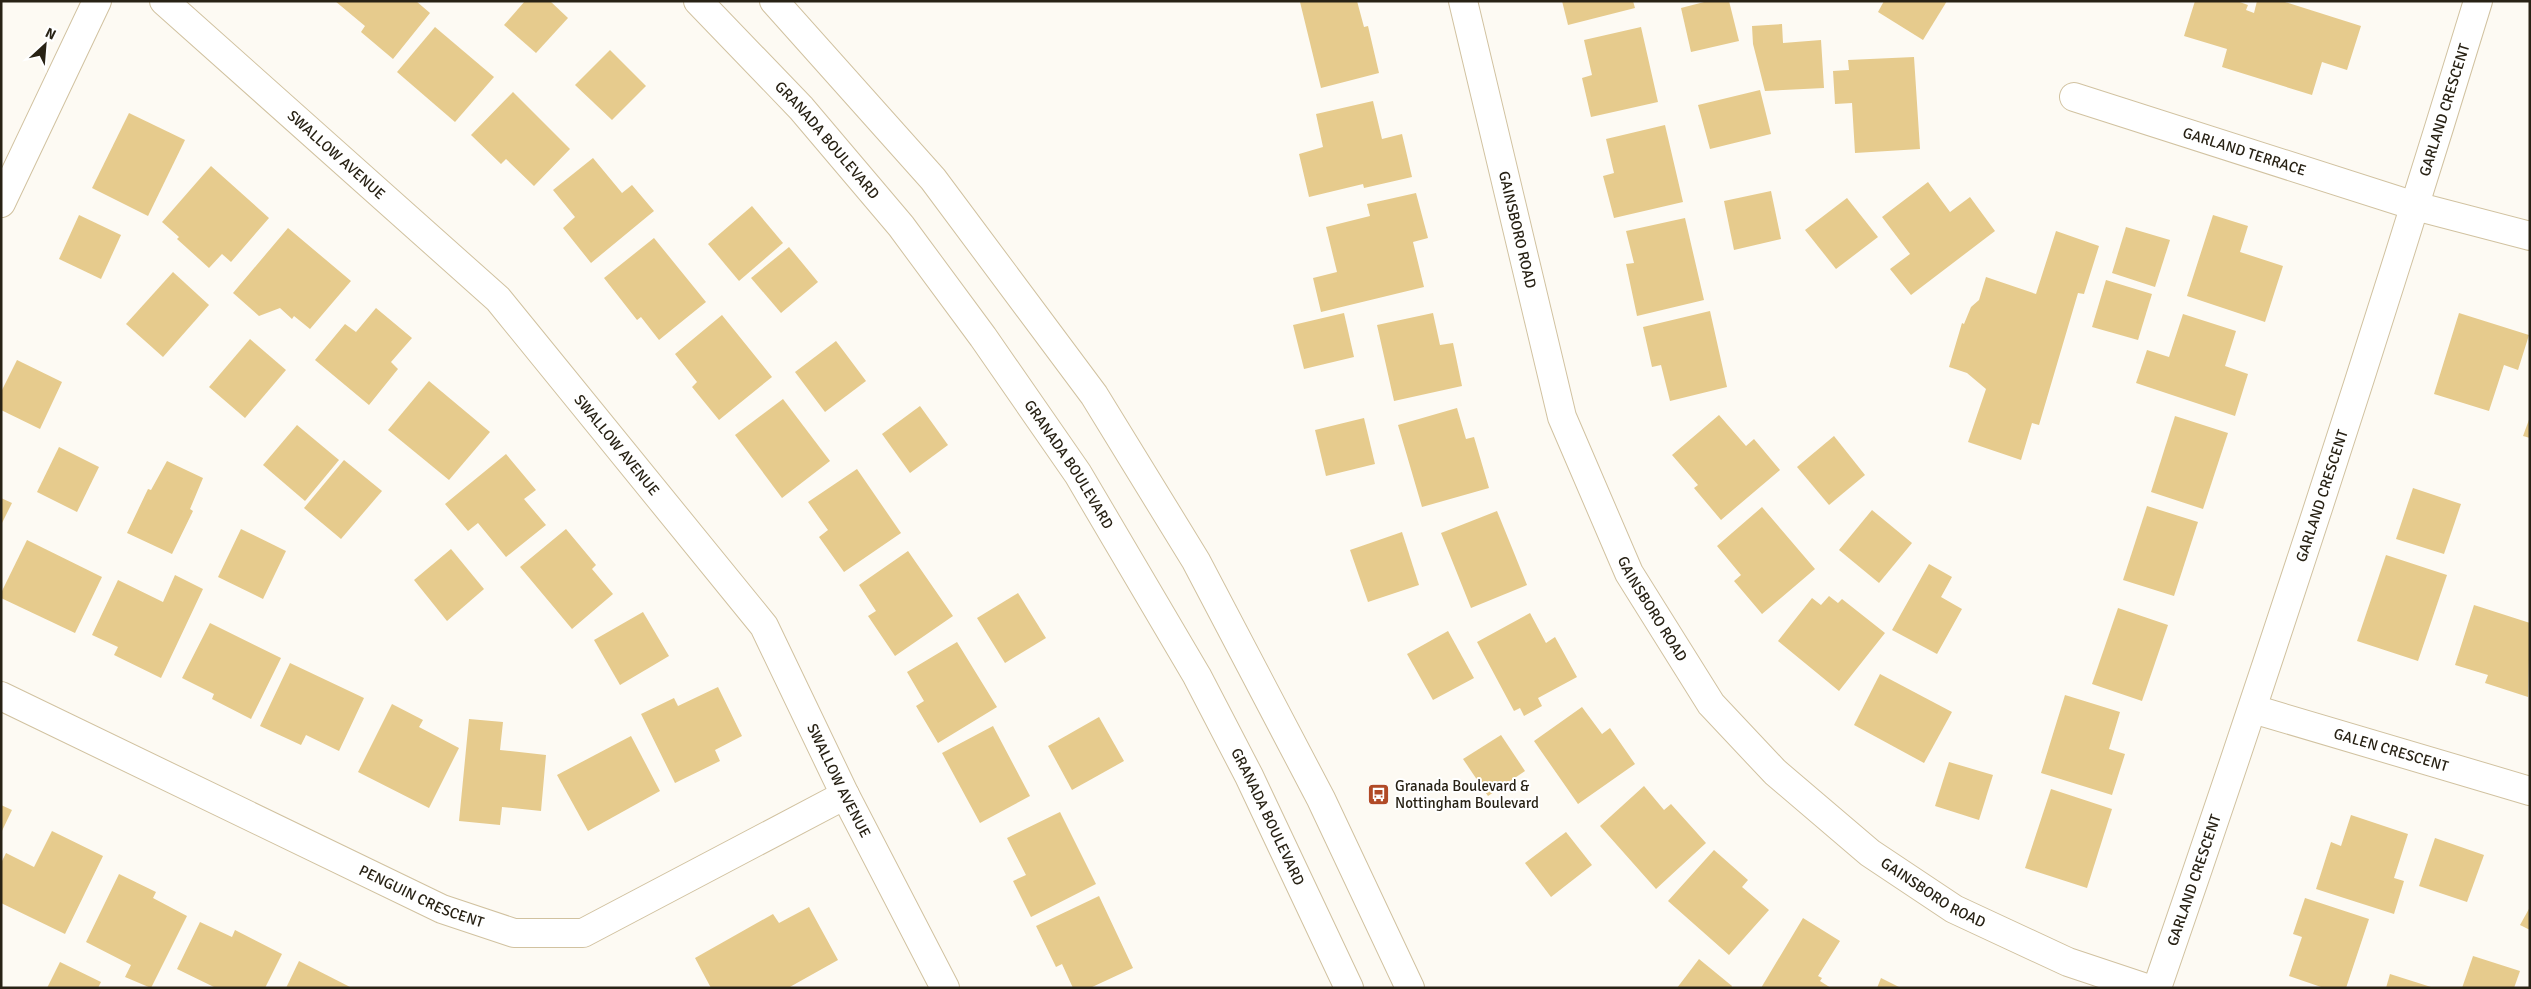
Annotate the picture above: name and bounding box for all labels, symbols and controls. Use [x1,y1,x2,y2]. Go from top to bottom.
north arrow [20,20,70,70]
text: N [42,24,59,44]
street label: GARLAND CRESCENT [2415,41,2474,178]
street label: GRANADA BOULEVARD [771,78,883,203]
street label: SWALLOW AVENUE [284,107,389,203]
street label: GARLAND TERRACE [2181,123,2308,180]
street label: GAINSBORO ROAD [1495,169,1540,290]
street label: SWALLOW AVENUE [571,391,663,499]
street label: GRANADA BOULEVARD [1020,397,1117,532]
street label: GARLAND CRESCENT [2292,427,2352,564]
street label: GAINSBORO ROAD [1614,553,1691,665]
street label: SWALLOW AVENUE [803,721,875,841]
street label: GALEN CRESCENT [2332,724,2451,776]
street label: GRANADA BOULEVARD [1227,745,1308,888]
place label: Granada Boulevard & Nottingham Boulevard [1395,777,1539,812]
bus stop icon: Granada Boulevard & Nottingham Boulevard [1367,783,1391,807]
street label: GARLAND CRESCENT [2163,811,2225,948]
street label: GAINSBORO ROAD [1877,854,1989,931]
street label: PENGUIN CRESCENT [356,861,487,932]

